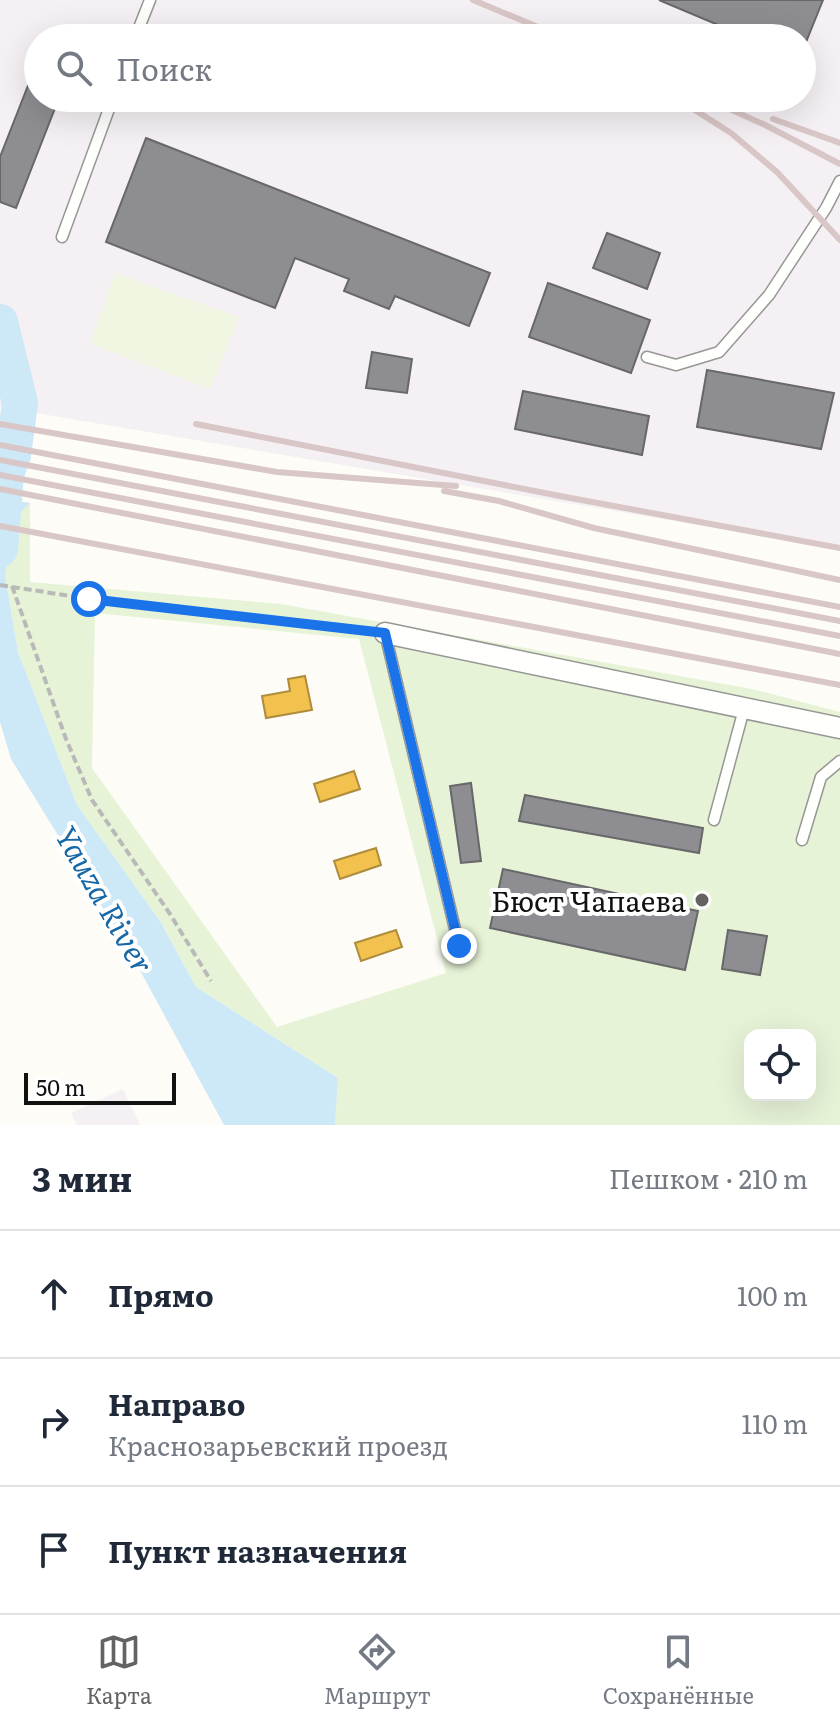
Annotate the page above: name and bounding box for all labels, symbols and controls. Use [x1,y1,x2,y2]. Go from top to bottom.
search box [24,24,816,112]
icon: search [52,46,96,90]
text: Поиск [116,46,212,90]
route start [71,581,107,617]
water label: Yauza River [46,817,166,981]
place label: Бюст Чапаева [491,879,686,921]
marker: Бюст Чапаева [693,891,711,909]
route end [441,928,477,964]
map controls [744,1029,816,1101]
button: locate [744,1029,816,1101]
scale bar [24,1069,176,1105]
text: 50 m [36,1070,86,1103]
text: 3 мин [32,1152,132,1202]
text: Пешком · 210 m [609,1158,808,1197]
icon: ahead [32,1272,76,1316]
text: Прямо [108,1272,214,1316]
text: 100 m [737,1275,808,1314]
text: Направо [108,1381,246,1425]
icon: right [32,1400,76,1444]
text: 110 m [741,1403,808,1442]
text: Краснозарьевский проезд [108,1425,448,1464]
icon: arrive [32,1528,76,1572]
text: Пункт назначения [108,1528,407,1572]
tab: Карта [86,1630,152,1711]
tab: Маршрут [324,1630,431,1711]
tab: Сохранённые [603,1630,754,1711]

